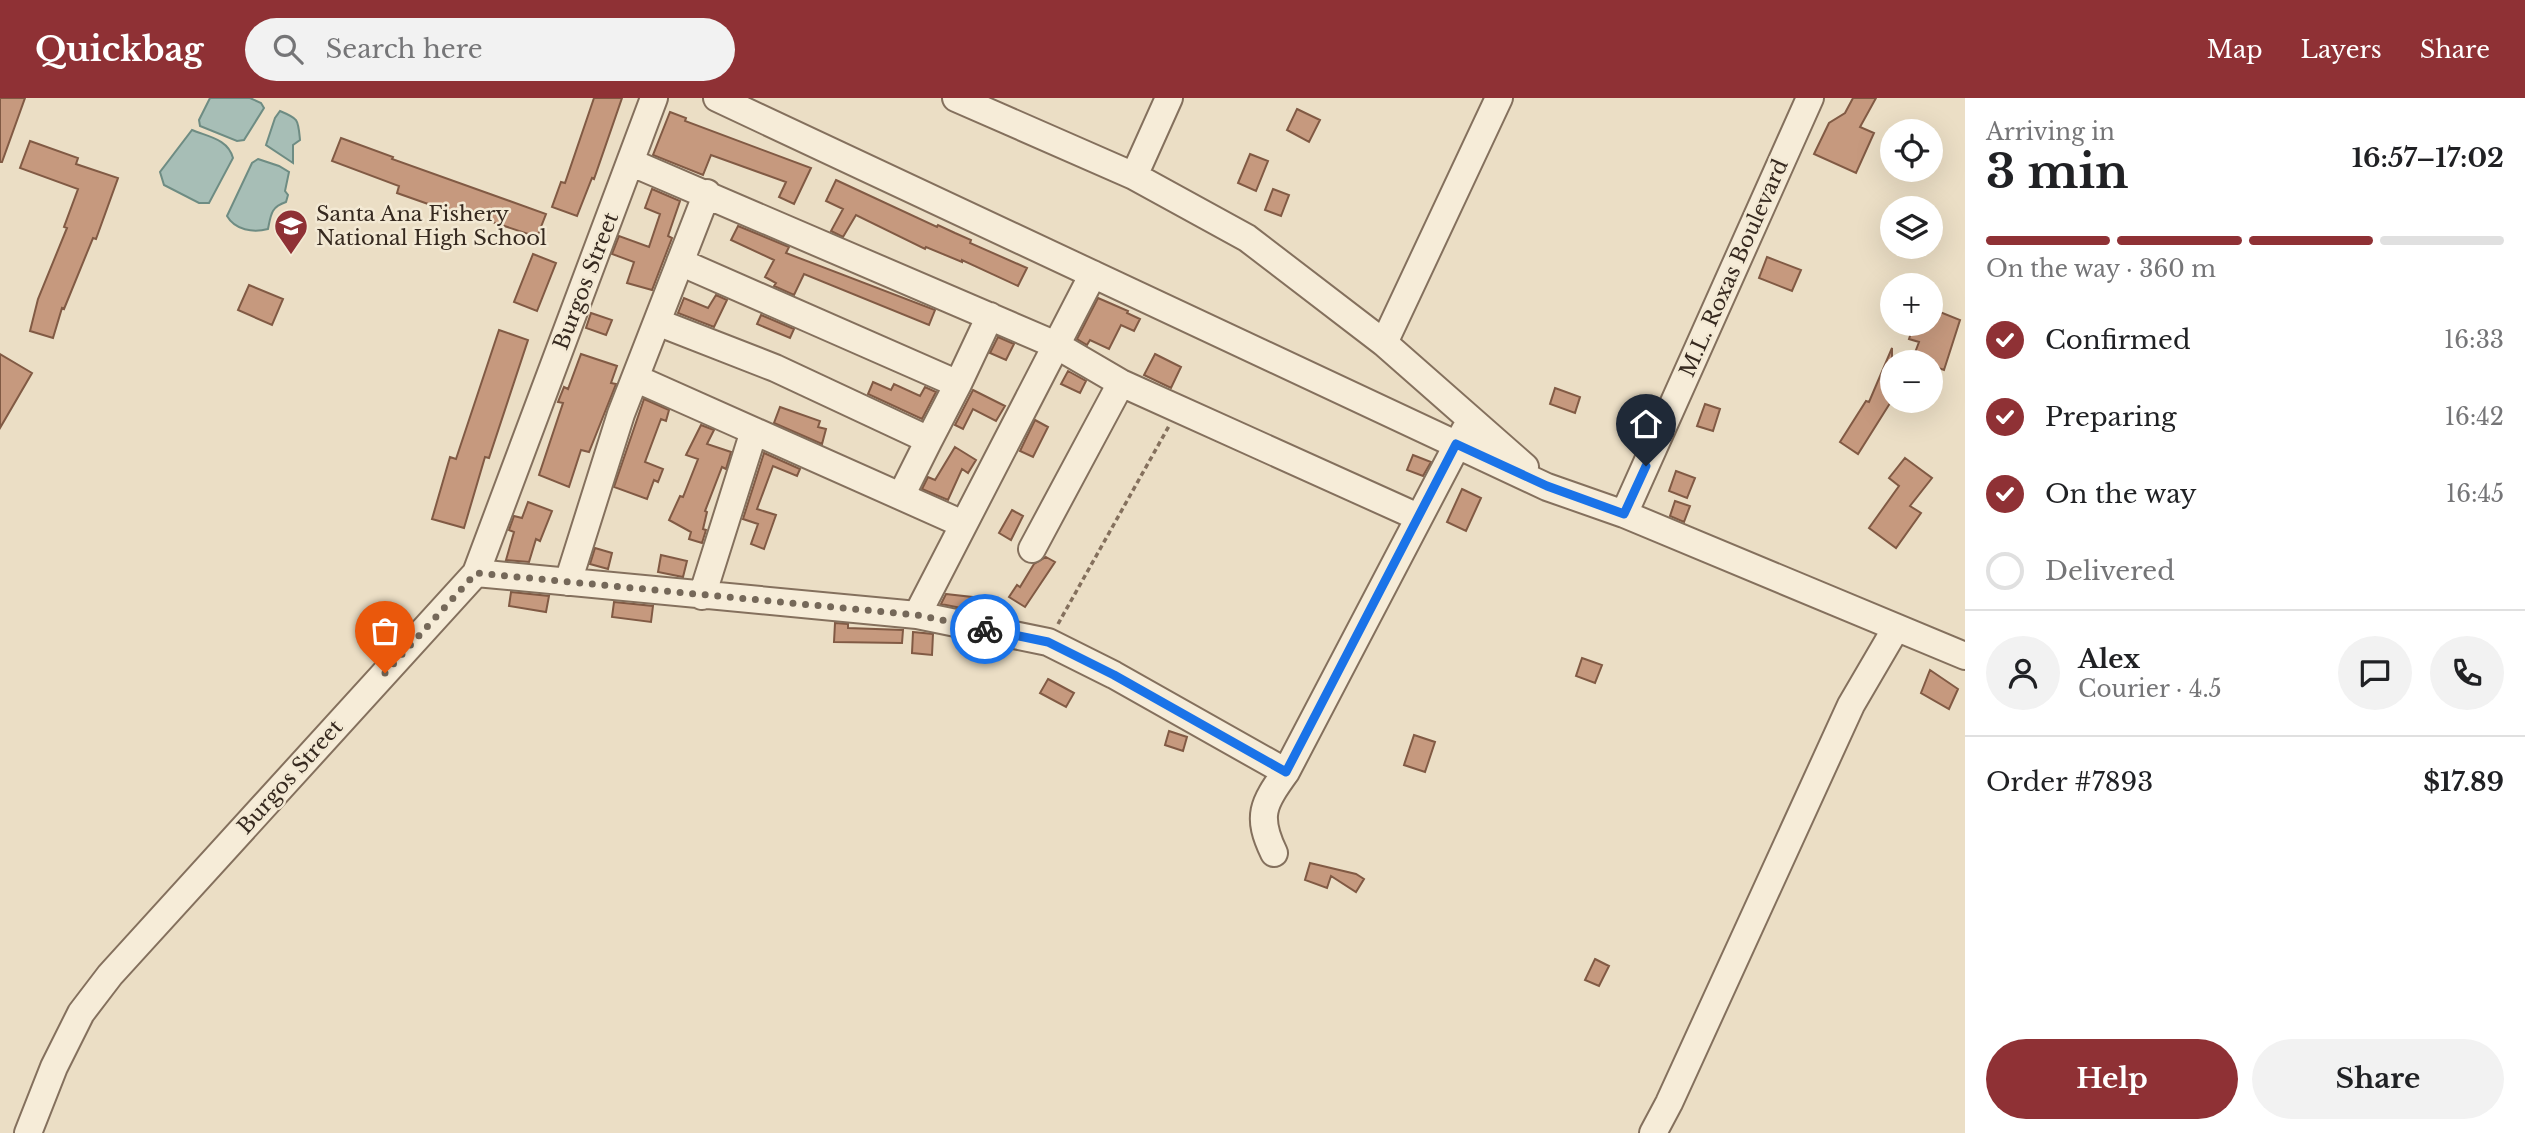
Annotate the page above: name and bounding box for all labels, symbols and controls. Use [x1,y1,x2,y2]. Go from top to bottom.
search box [245,18,735,81]
text: Quickbag [35,29,203,70]
icon: search [269,30,307,68]
text: Search here [325,33,483,65]
text: Map [2207,35,2263,64]
text: Layers [2301,35,2382,64]
text: Share [2420,35,2490,64]
text: Arriving in [1986,118,2115,146]
map controls [1880,119,1943,413]
button: locate [1880,119,1943,182]
text: 16:57–17:02 [2352,142,2504,174]
text: 3 min [1986,143,2128,200]
street label: M.L. Roxas Boulevard [1674,155,1794,381]
button: layers [1880,196,1943,259]
place label: Santa Ana Fishery National High School [316,201,547,251]
school or university icon: Santa Ana Fishery National High School [272,207,310,256]
street label: Burgos Street [548,209,624,353]
text: On the way · 360 m [1986,255,2216,283]
button: + [1880,273,1943,336]
icon: check [1986,321,2024,359]
text: Confirmed [2045,324,2190,356]
text: 16:33 [2444,326,2504,354]
button: − [1880,350,1943,413]
pin [1616,394,1676,466]
icon: check [1986,398,2024,436]
text: Preparing [2045,401,2177,433]
text: 16:42 [2445,403,2504,431]
icon: home [1627,405,1665,443]
icon: check [1986,475,2024,513]
text: On the way [2045,478,2197,510]
text: 16:45 [2446,480,2504,508]
text: Delivered [2045,555,2175,587]
courier [950,594,1020,664]
pin [355,601,415,673]
icon: bike [966,610,1004,648]
icon: bag [366,612,404,650]
button: person [1986,636,2060,710]
button: chat [2338,636,2412,710]
button: phone [2430,636,2504,710]
text: Alex [2078,643,2140,675]
text: Courier · 4.5 [2078,675,2222,703]
street label: Burgos Street [232,714,348,840]
text: Order #7893 [1986,766,2153,798]
text: $17.89 [2423,766,2504,798]
button: Help [1986,1039,2238,1119]
button: Share [2252,1039,2504,1119]

